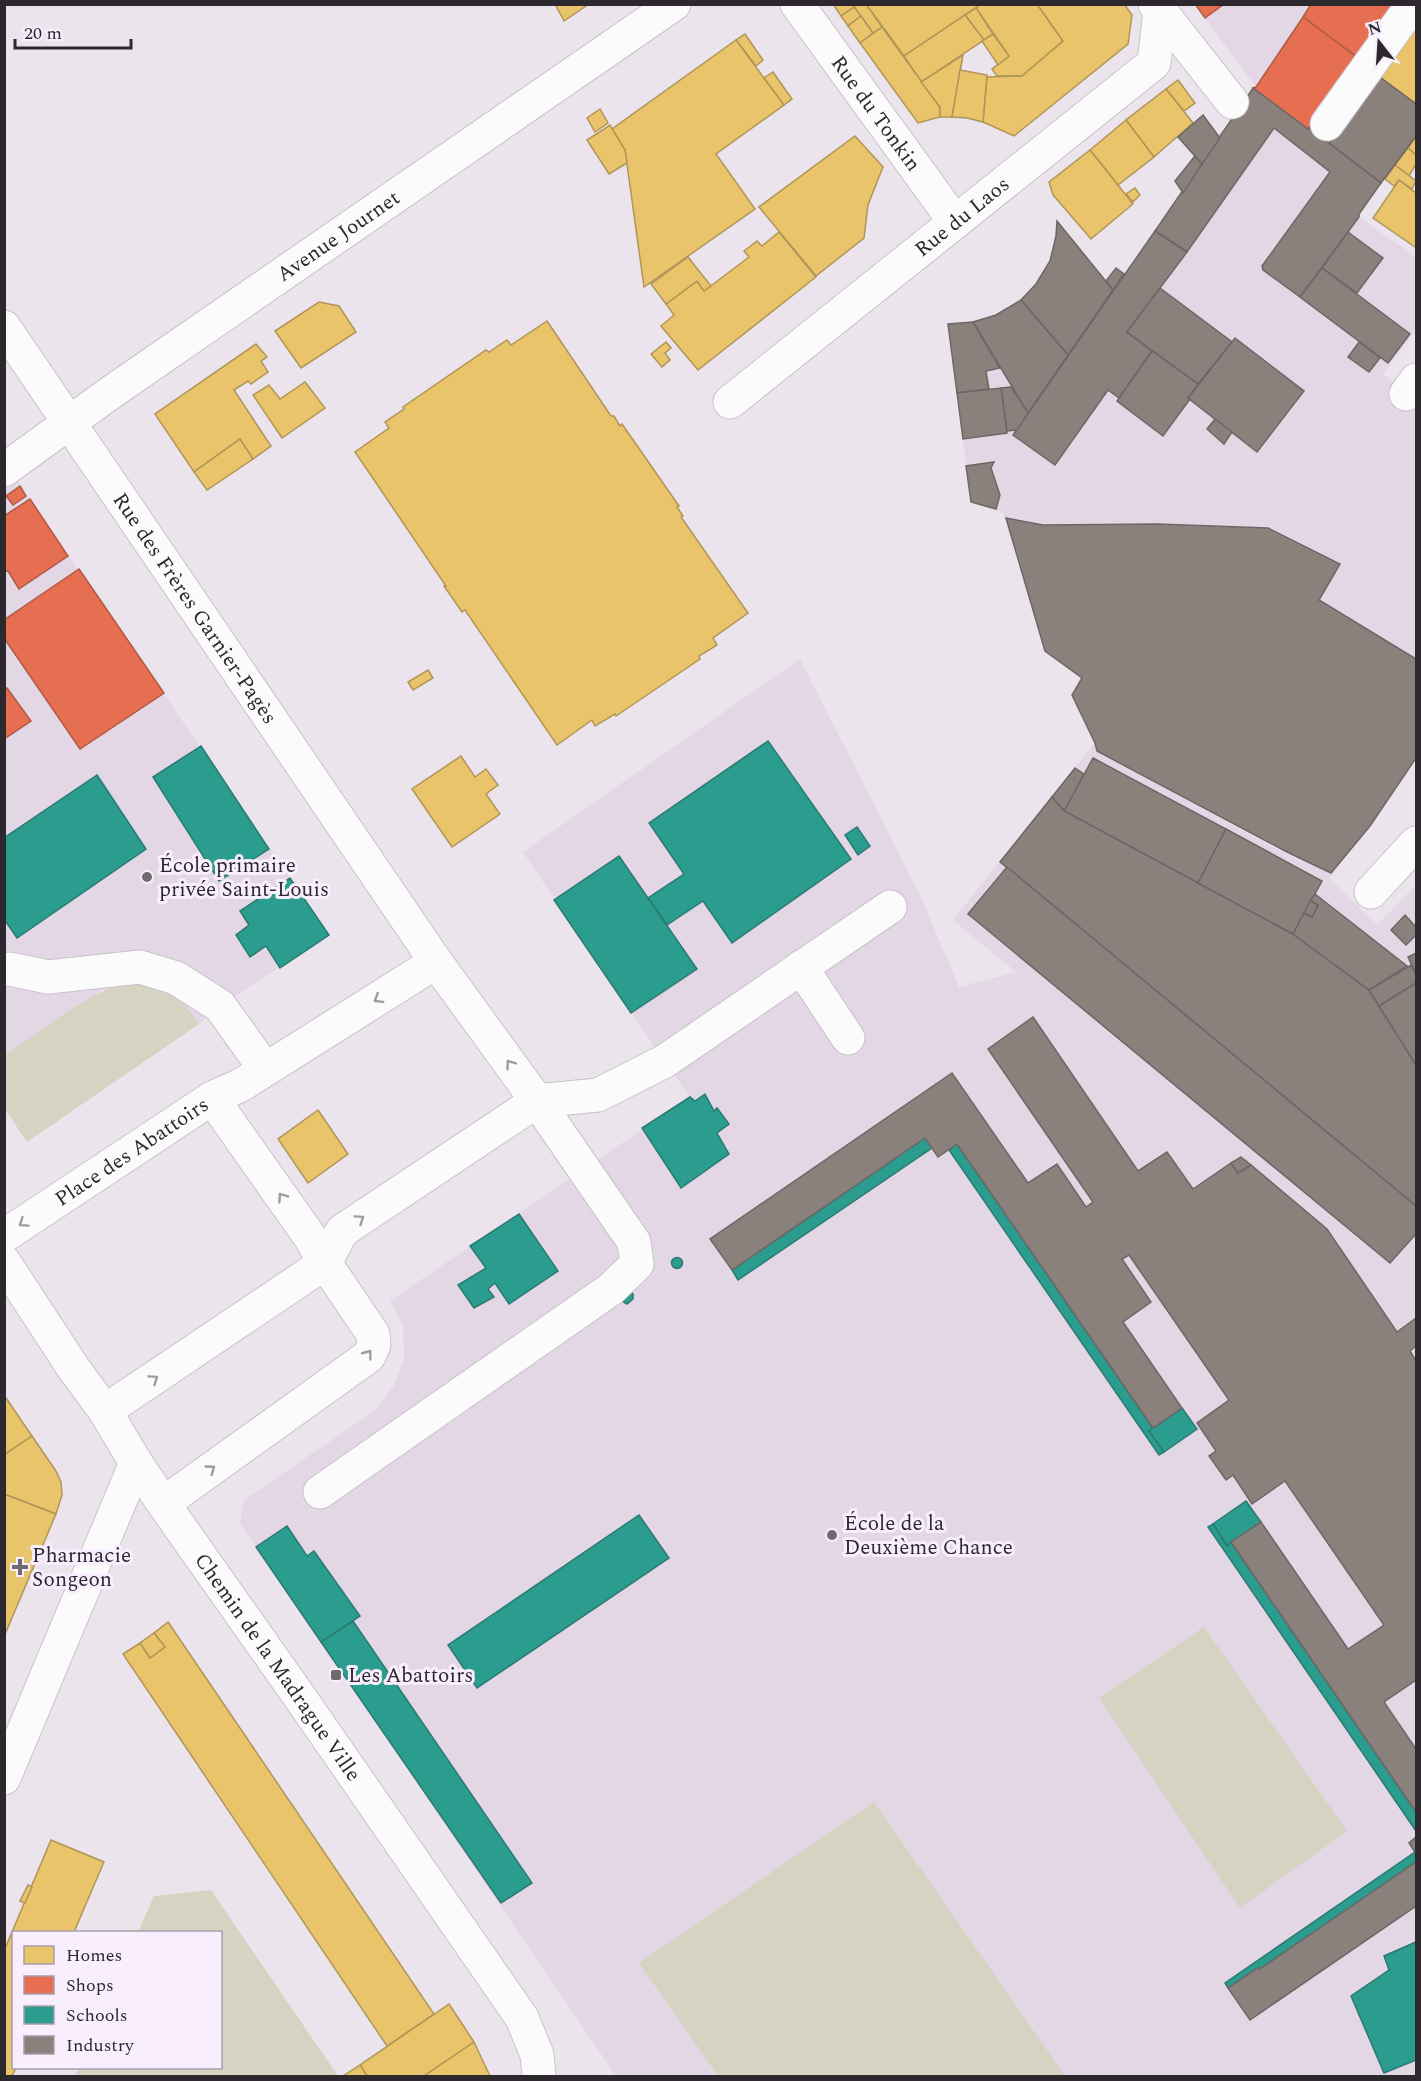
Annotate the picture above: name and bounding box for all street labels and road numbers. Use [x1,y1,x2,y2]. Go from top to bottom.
street label: Rue du Tonkin [822,49,928,179]
street label: Rue du Laos [908,169,1017,265]
street label: Avenue Journet [270,183,407,291]
street label: Rue des Frères Garnier-Pagès [104,486,285,731]
street label: Place des Abattoirs [48,1089,216,1215]
street label: Chemin de la Madrague Ville [186,1546,369,1788]

